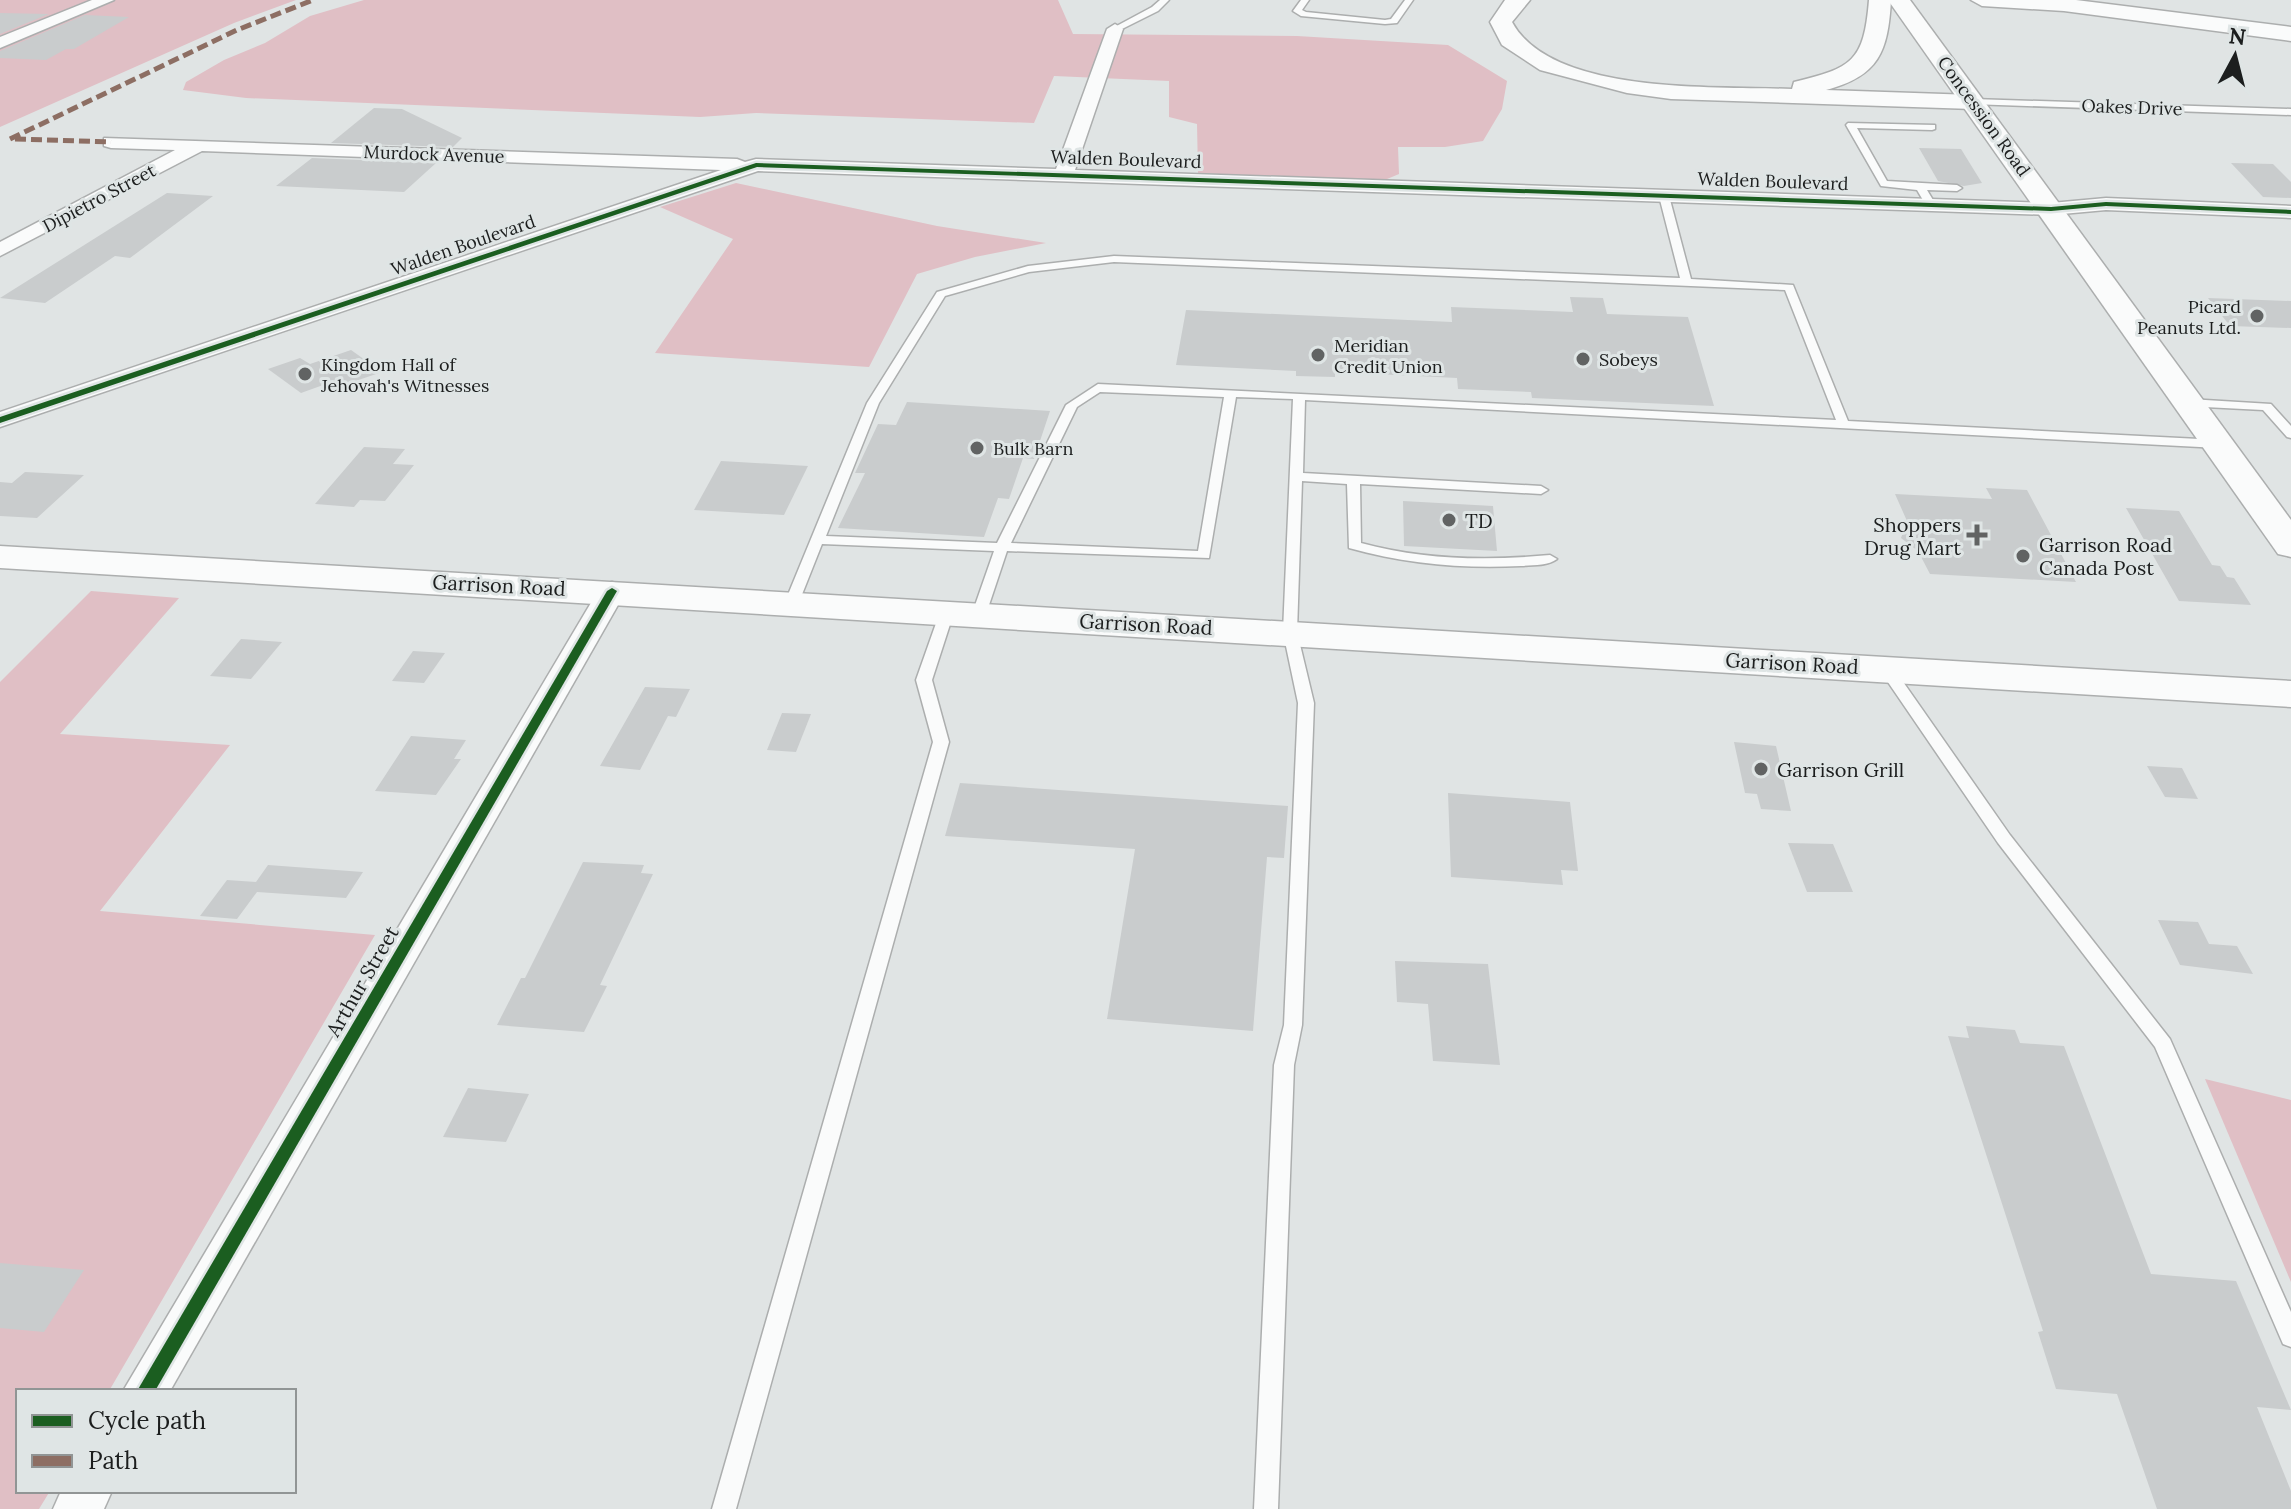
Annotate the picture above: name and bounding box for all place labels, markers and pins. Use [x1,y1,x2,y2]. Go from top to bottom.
place label: Picard Peanuts Ltd. [2137,295,2241,339]
marker: Picard Peanuts Ltd. [2248,307,2266,325]
place label: Meridian Credit Union [1334,334,1443,378]
marker: Meridian Credit Union [1309,346,1327,364]
place label: Sobeys [1599,348,1658,371]
marker: Sobeys [1574,350,1592,368]
place label: Kingdom Hall of Jehovah's Witnesses [320,353,489,397]
marker: Kingdom Hall of Jehovah's Witnesses [296,365,314,383]
place label: Bulk Barn [993,437,1073,460]
marker: Bulk Barn [968,439,986,457]
place label: TD [1465,508,1493,533]
marker: TD [1440,511,1458,529]
place label: Shoppers Drug Mart [1864,512,1961,560]
marker: Shoppers Drug Mart [1968,526,1986,544]
place label: Garrison Road Canada Post [2039,532,2172,580]
marker: Garrison Road Canada Post [2014,547,2032,565]
place label: Garrison Grill [1777,757,1904,782]
marker: Garrison Grill [1752,760,1770,778]

